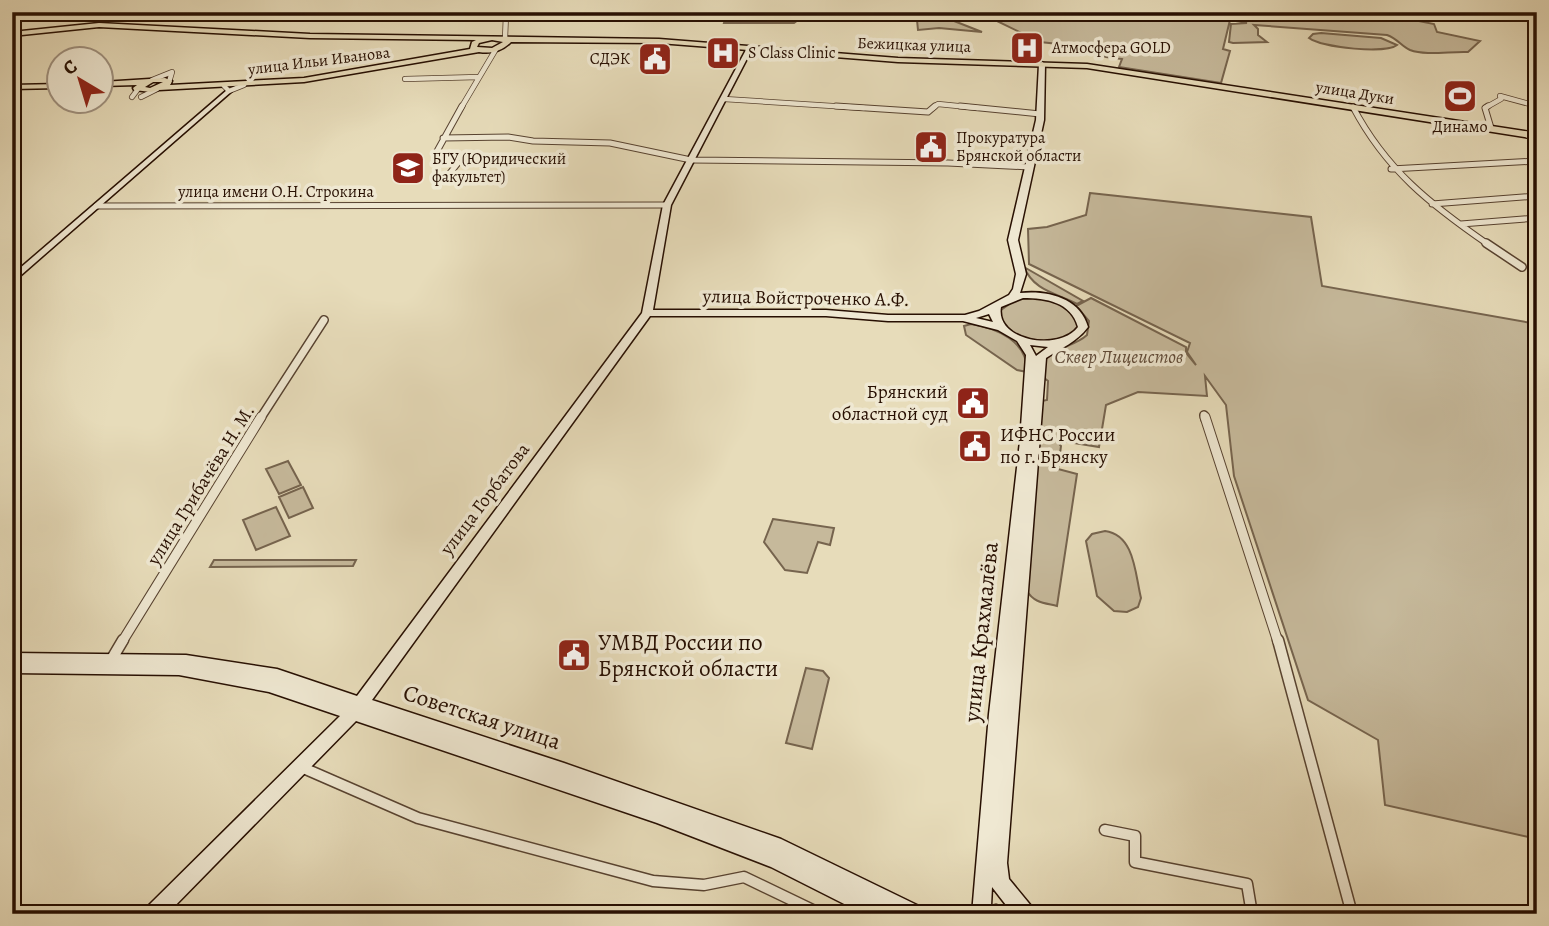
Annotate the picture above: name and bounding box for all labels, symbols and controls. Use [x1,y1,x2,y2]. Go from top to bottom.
hospital icon: Атмосфера GOLD [1008,29,1046,67]
street label: Бежицкая улица [857,32,972,58]
hospital icon: S Class Clinic [704,34,742,72]
place label: Атмосфера GOLD [1051,37,1171,59]
public building icon: СДЭК [636,40,674,78]
street label: улица Ильи Иванова [246,41,392,81]
place label: S Class Clinic [748,42,836,64]
north arrow [46,46,116,116]
place label: СДЭК [590,48,631,70]
text: С [58,54,83,81]
street label: улица Дуки [1313,76,1396,110]
sports icon: Динамо [1441,77,1479,115]
place label: Динамо [1432,116,1488,138]
place label: Прокуратура Брянской области [956,127,1081,167]
public building icon: Прокуратура Брянской области [912,128,950,166]
place label: БГУ (Юридический факультет) [432,148,566,188]
school or university icon: БГУ (Юридический факультет) [389,149,427,187]
street label: улица имени О.Н. Строкина [177,181,374,203]
street label: улица Войстроченко А.Ф. [701,283,910,313]
park label: Сквер Лицеистов [1055,344,1183,370]
place label: Брянский областной суд [832,379,948,427]
public building icon: Брянский областной суд [954,384,992,422]
street label: улица Грибачёва Н. М. [140,400,261,571]
place label: ИФНС России по г. Брянску [1000,422,1115,470]
public building icon: ИФНС России по г. Брянску [956,427,994,465]
street label: улица Горбатова [434,437,536,561]
street label: улица Крахмалёва [956,540,1006,725]
place label: УМВД России по Брянской области [598,627,778,684]
public building icon: УМВД России по Брянской области [555,636,593,674]
street label: Советская улица [399,677,565,757]

